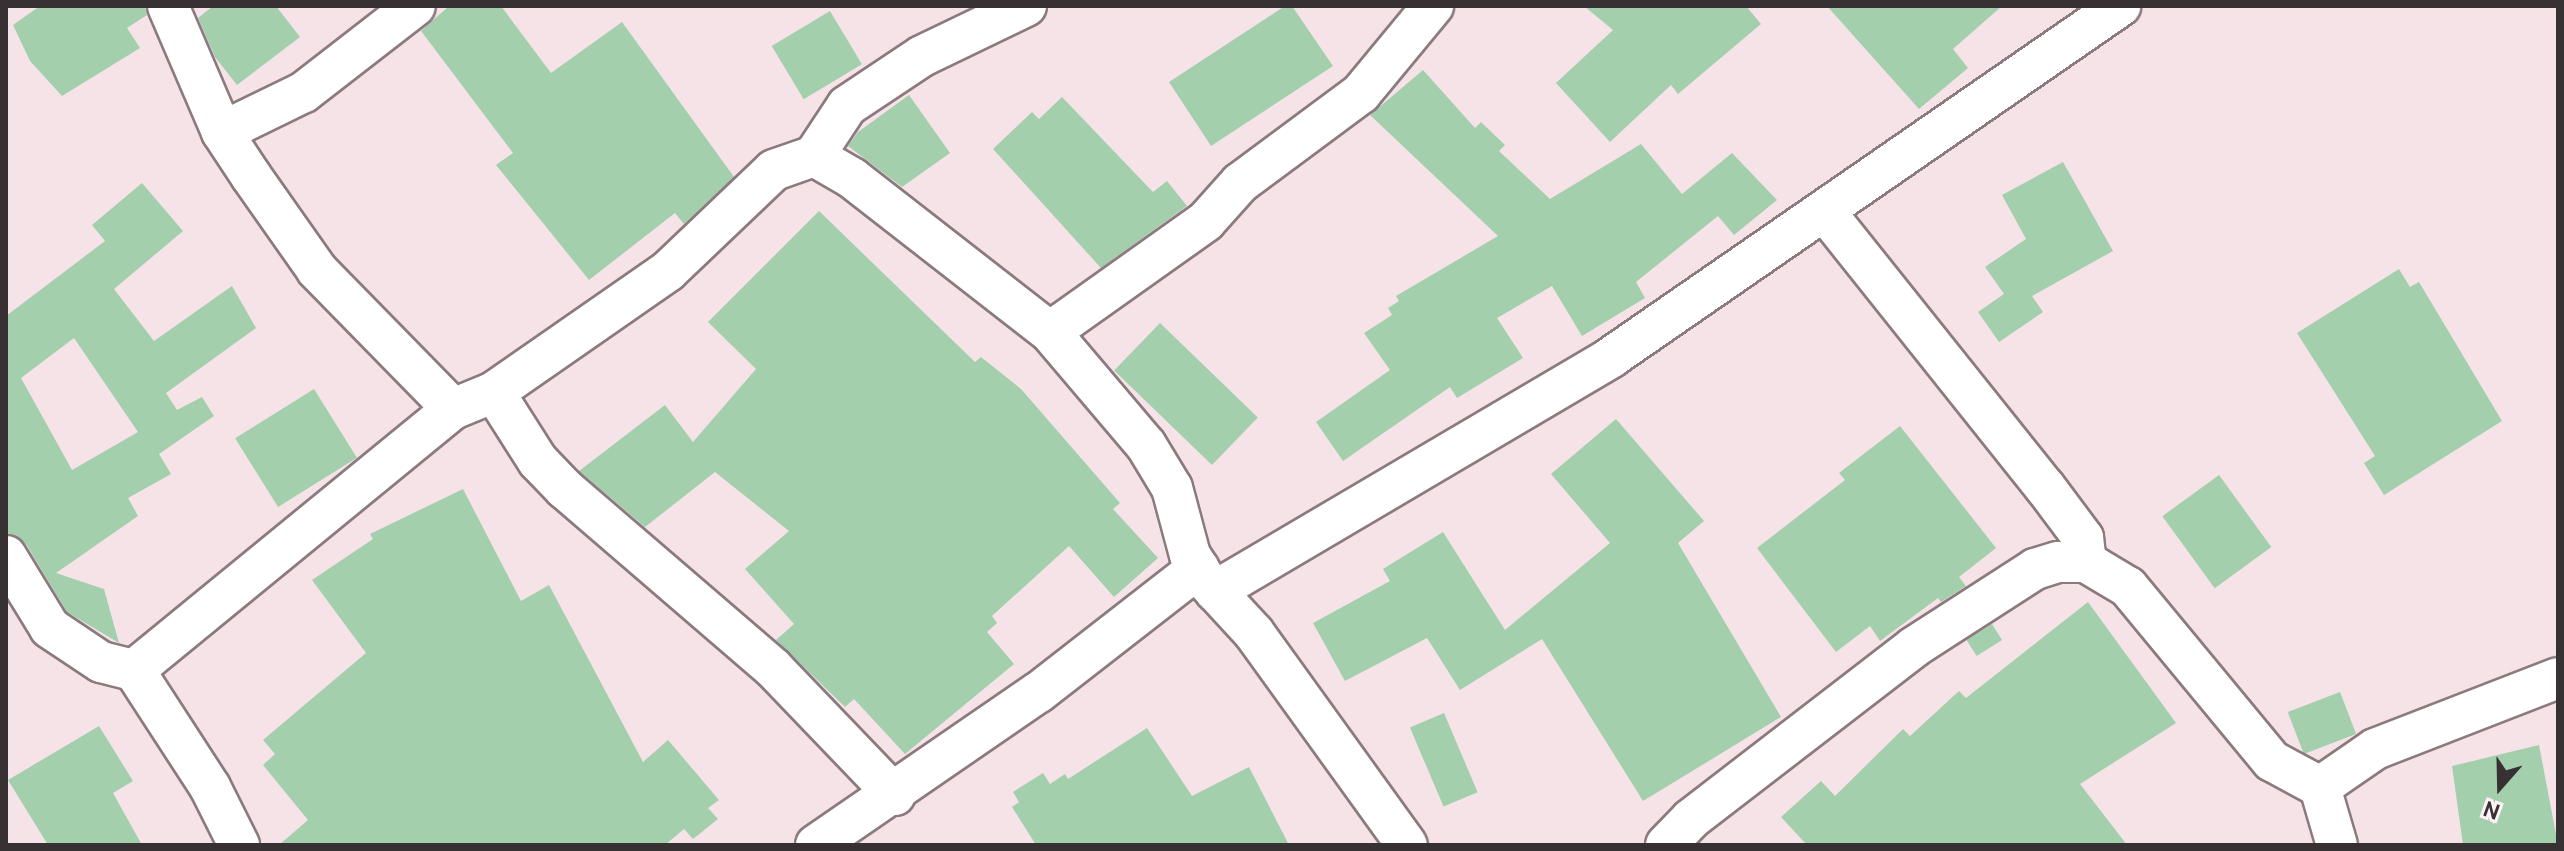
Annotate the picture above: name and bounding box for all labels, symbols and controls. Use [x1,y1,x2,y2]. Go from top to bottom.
north arrow [2460,747,2540,827]
text: N [2480,795,2504,825]

